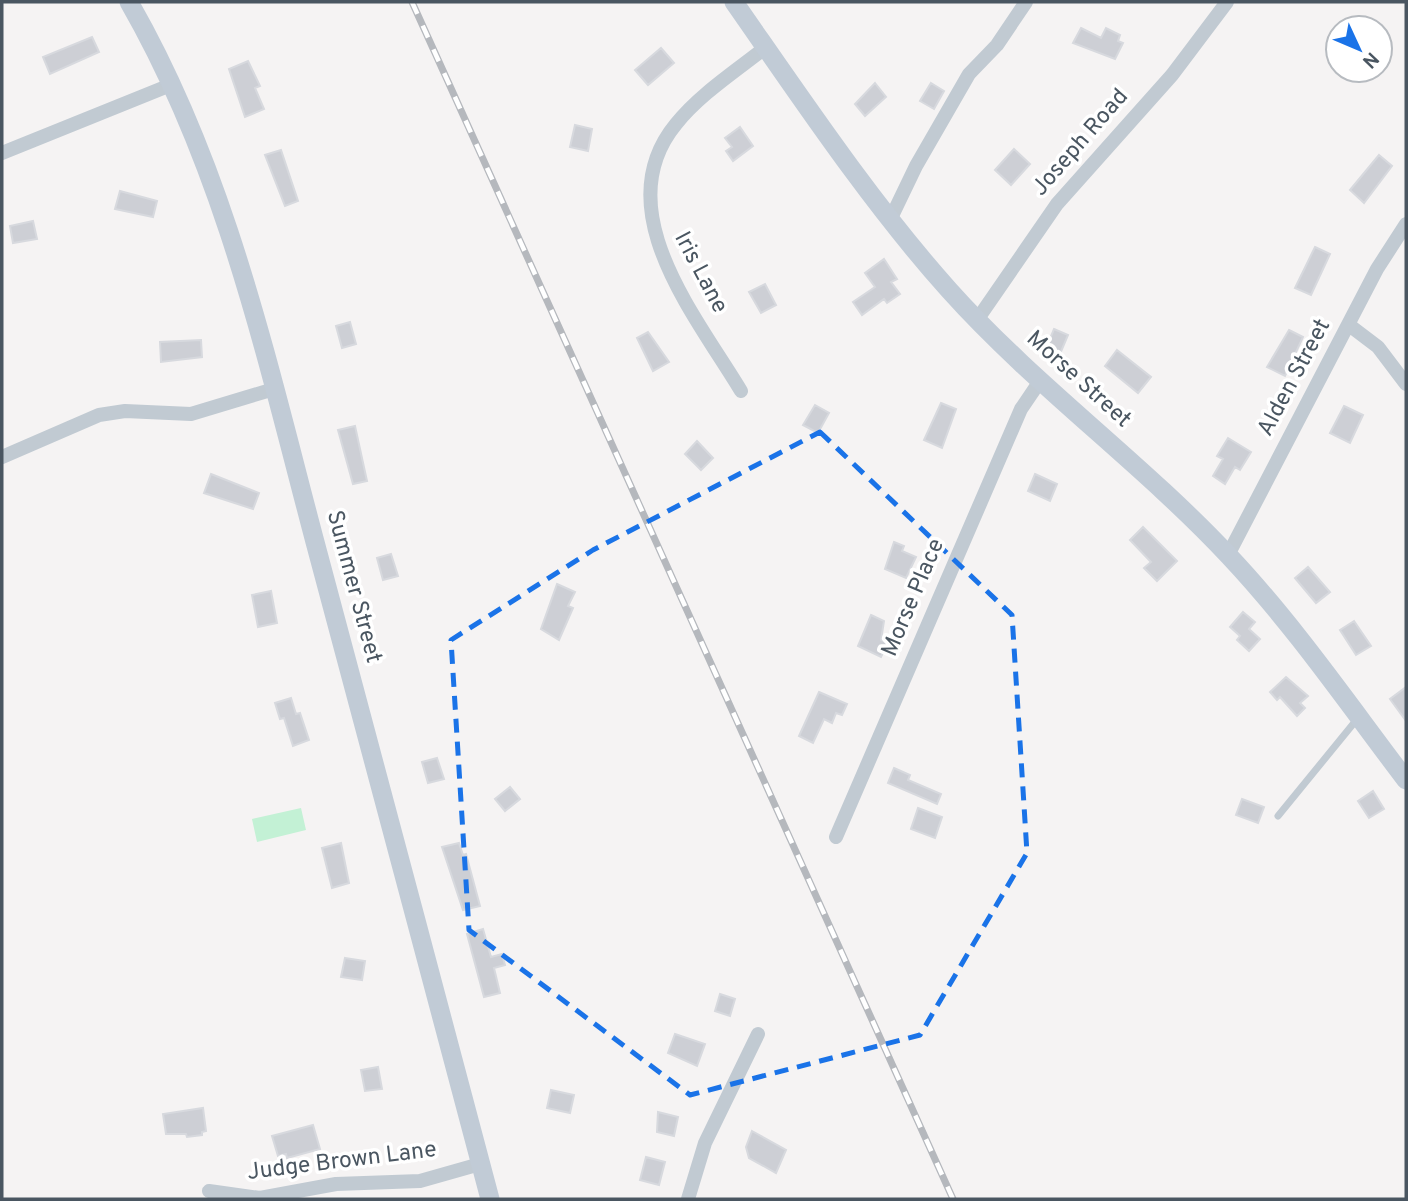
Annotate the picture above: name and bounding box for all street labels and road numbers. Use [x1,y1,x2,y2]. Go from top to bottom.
street label: Joseph Road [1026,83,1136,203]
street label: Iris Lane [666,227,734,319]
street label: Alden Street [1252,314,1338,442]
street label: Morse Street [1019,325,1137,435]
street label: Summer Street [319,508,387,666]
street label: Morse Place [876,535,952,661]
street label: Judge Brown Lane [246,1136,438,1188]

